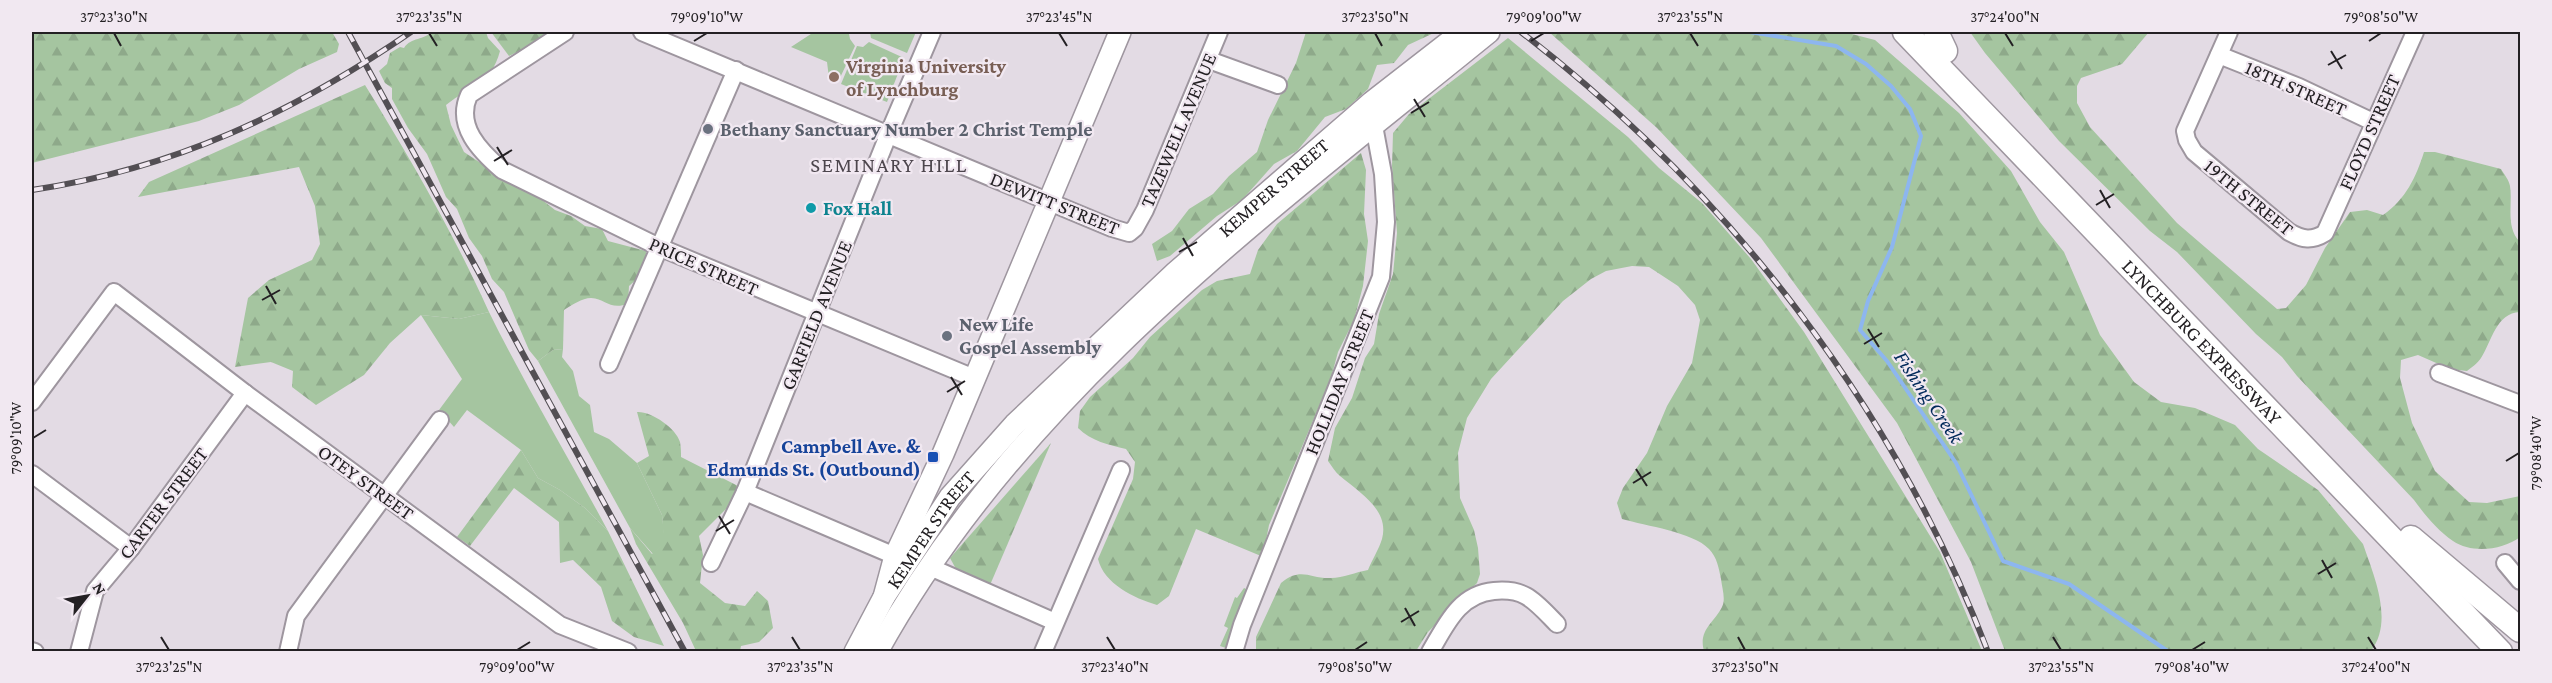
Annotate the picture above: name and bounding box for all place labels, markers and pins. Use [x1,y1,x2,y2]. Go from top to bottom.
place label: Virginia University of Lynchburg [845,55,1006,100]
marker: Virginia University of Lynchburg [827,70,841,84]
place label: Bethany Sanctuary Number 2 Christ Temple [720,118,1093,140]
marker: Bethany Sanctuary Number 2 Christ Temple [701,122,715,136]
place label: Fox Hall [823,197,892,219]
marker: Fox Hall [804,201,818,215]
place label: New Life Gospel Assembly [959,313,1102,358]
marker: New Life Gospel Assembly [940,329,954,343]
place label: Campbell Ave. & Edmunds St. (Outbound) [707,435,922,481]
marker: Campbell Ave. & Edmunds St. (Outbound) [926,450,940,464]

